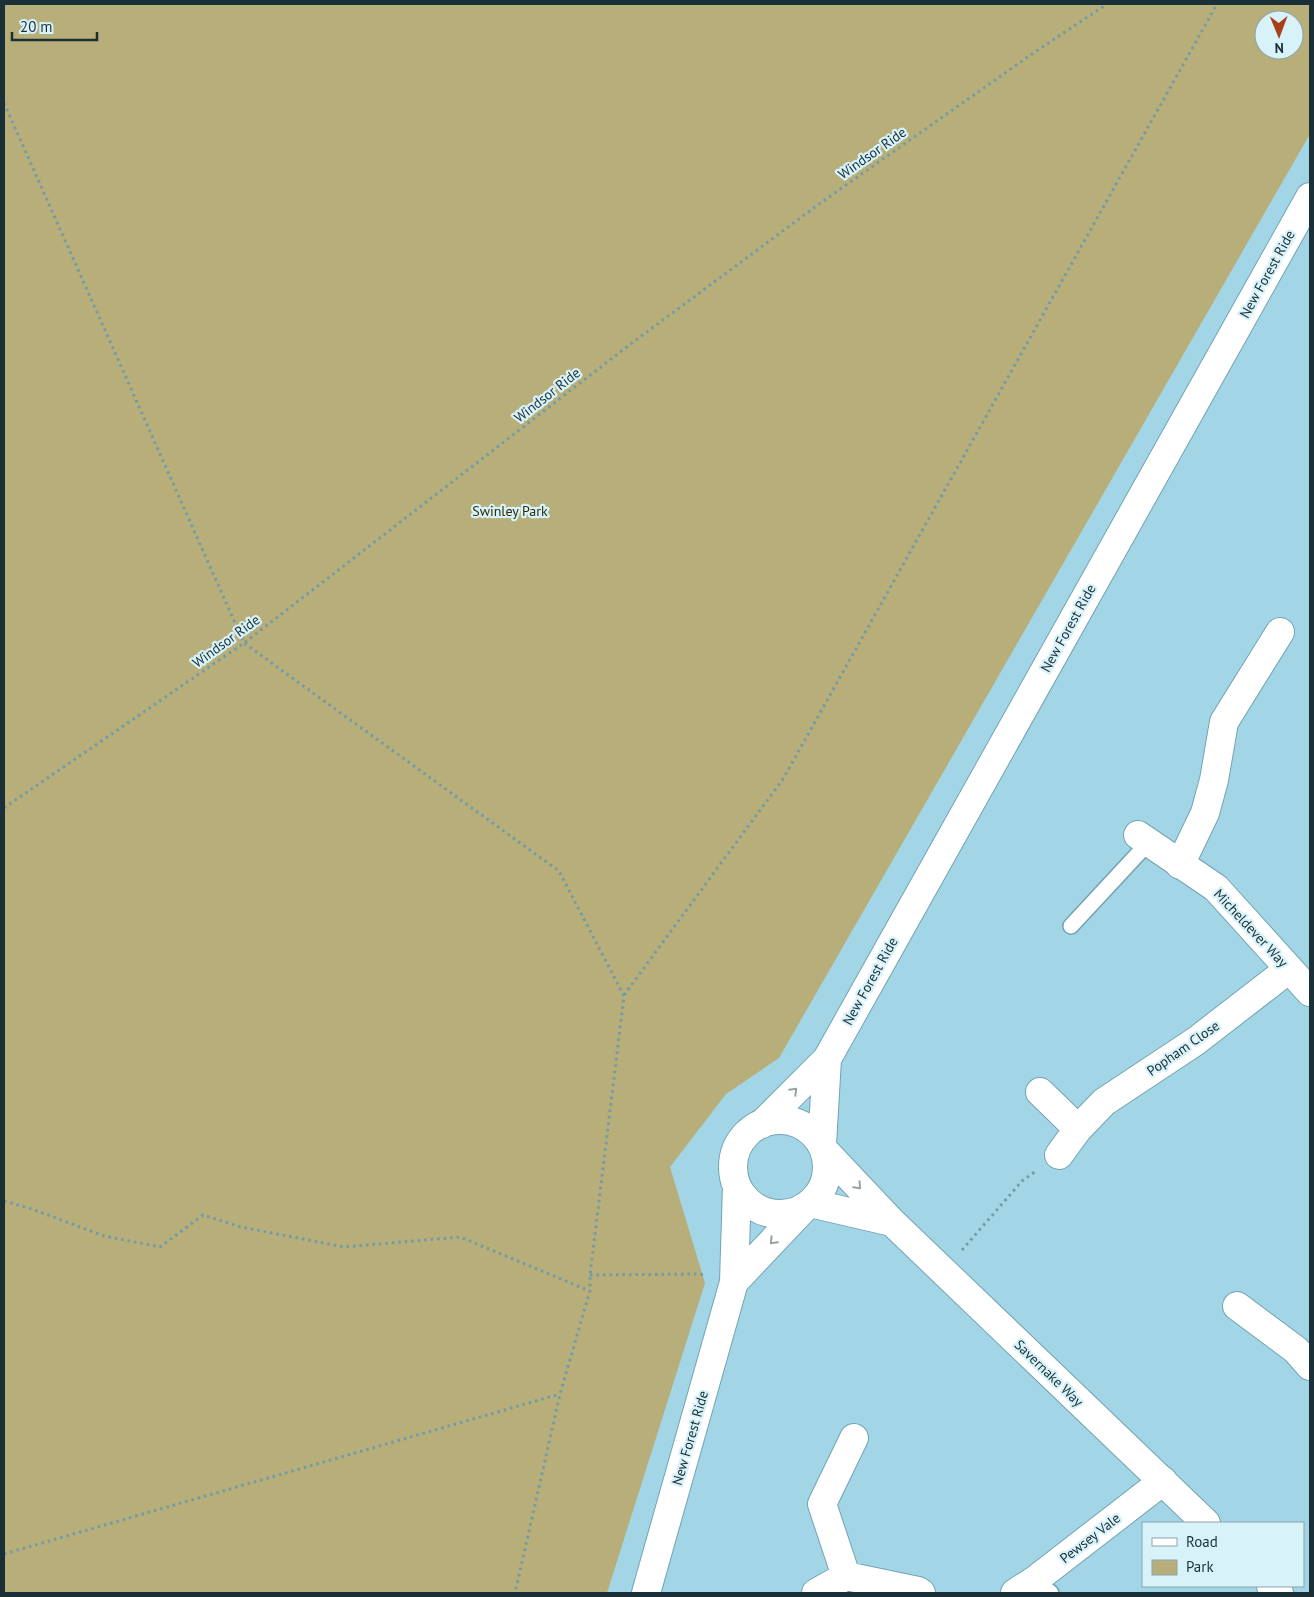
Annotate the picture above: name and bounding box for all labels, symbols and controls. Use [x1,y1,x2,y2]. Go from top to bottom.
scale bar [12,10,98,42]
north arrow [1254,10,1304,60]
text: 20 m [20,17,53,36]
text: N [1274,39,1284,57]
street label: Windsor Ride [834,123,910,183]
street label: New Forest Ride [1235,227,1299,321]
street label: Windsor Ride [510,364,584,426]
park label: Swinley Park [472,502,548,520]
street label: New Forest Ride [1036,581,1100,675]
street label: Windsor Ride [189,610,263,672]
street label: Micheldever Way [1210,885,1292,971]
street label: New Forest Ride [838,934,902,1028]
street label: Popham Close [1143,1016,1223,1080]
one-way arrow [788,1088,797,1097]
one-way arrow [852,1180,861,1189]
one-way arrow [770,1236,779,1245]
street label: Savernake Way [1011,1336,1088,1411]
street label: New Forest Ride [668,1389,712,1487]
street label: Pewsey Vale [1056,1509,1124,1567]
legend [1142,1522,1304,1587]
text: Road [1186,1532,1218,1551]
text: Park [1186,1557,1214,1576]

